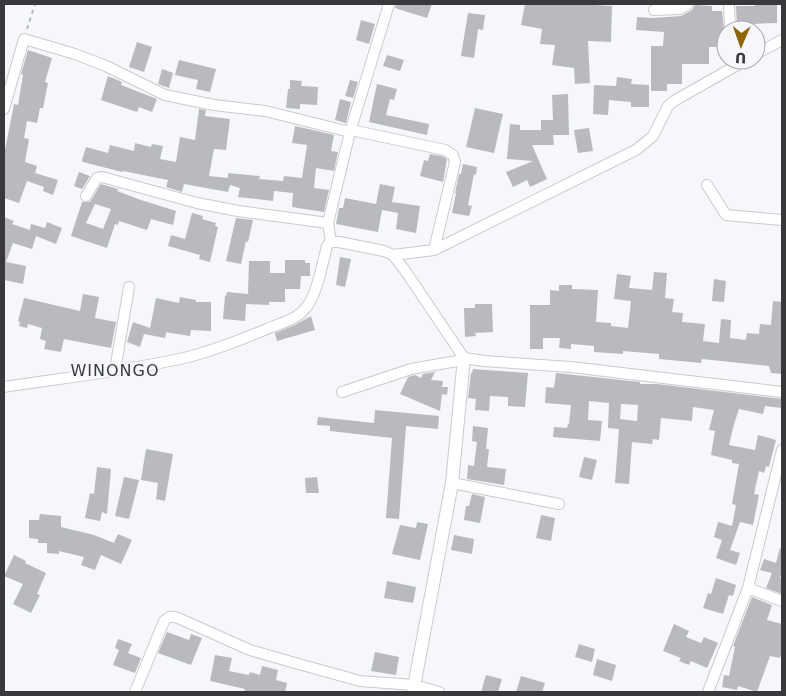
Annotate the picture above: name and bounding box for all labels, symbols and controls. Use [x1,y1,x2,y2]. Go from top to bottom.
north arrow [716,20,766,70]
text: U [735,50,747,66]
district label: WINONGO [70,361,160,380]

